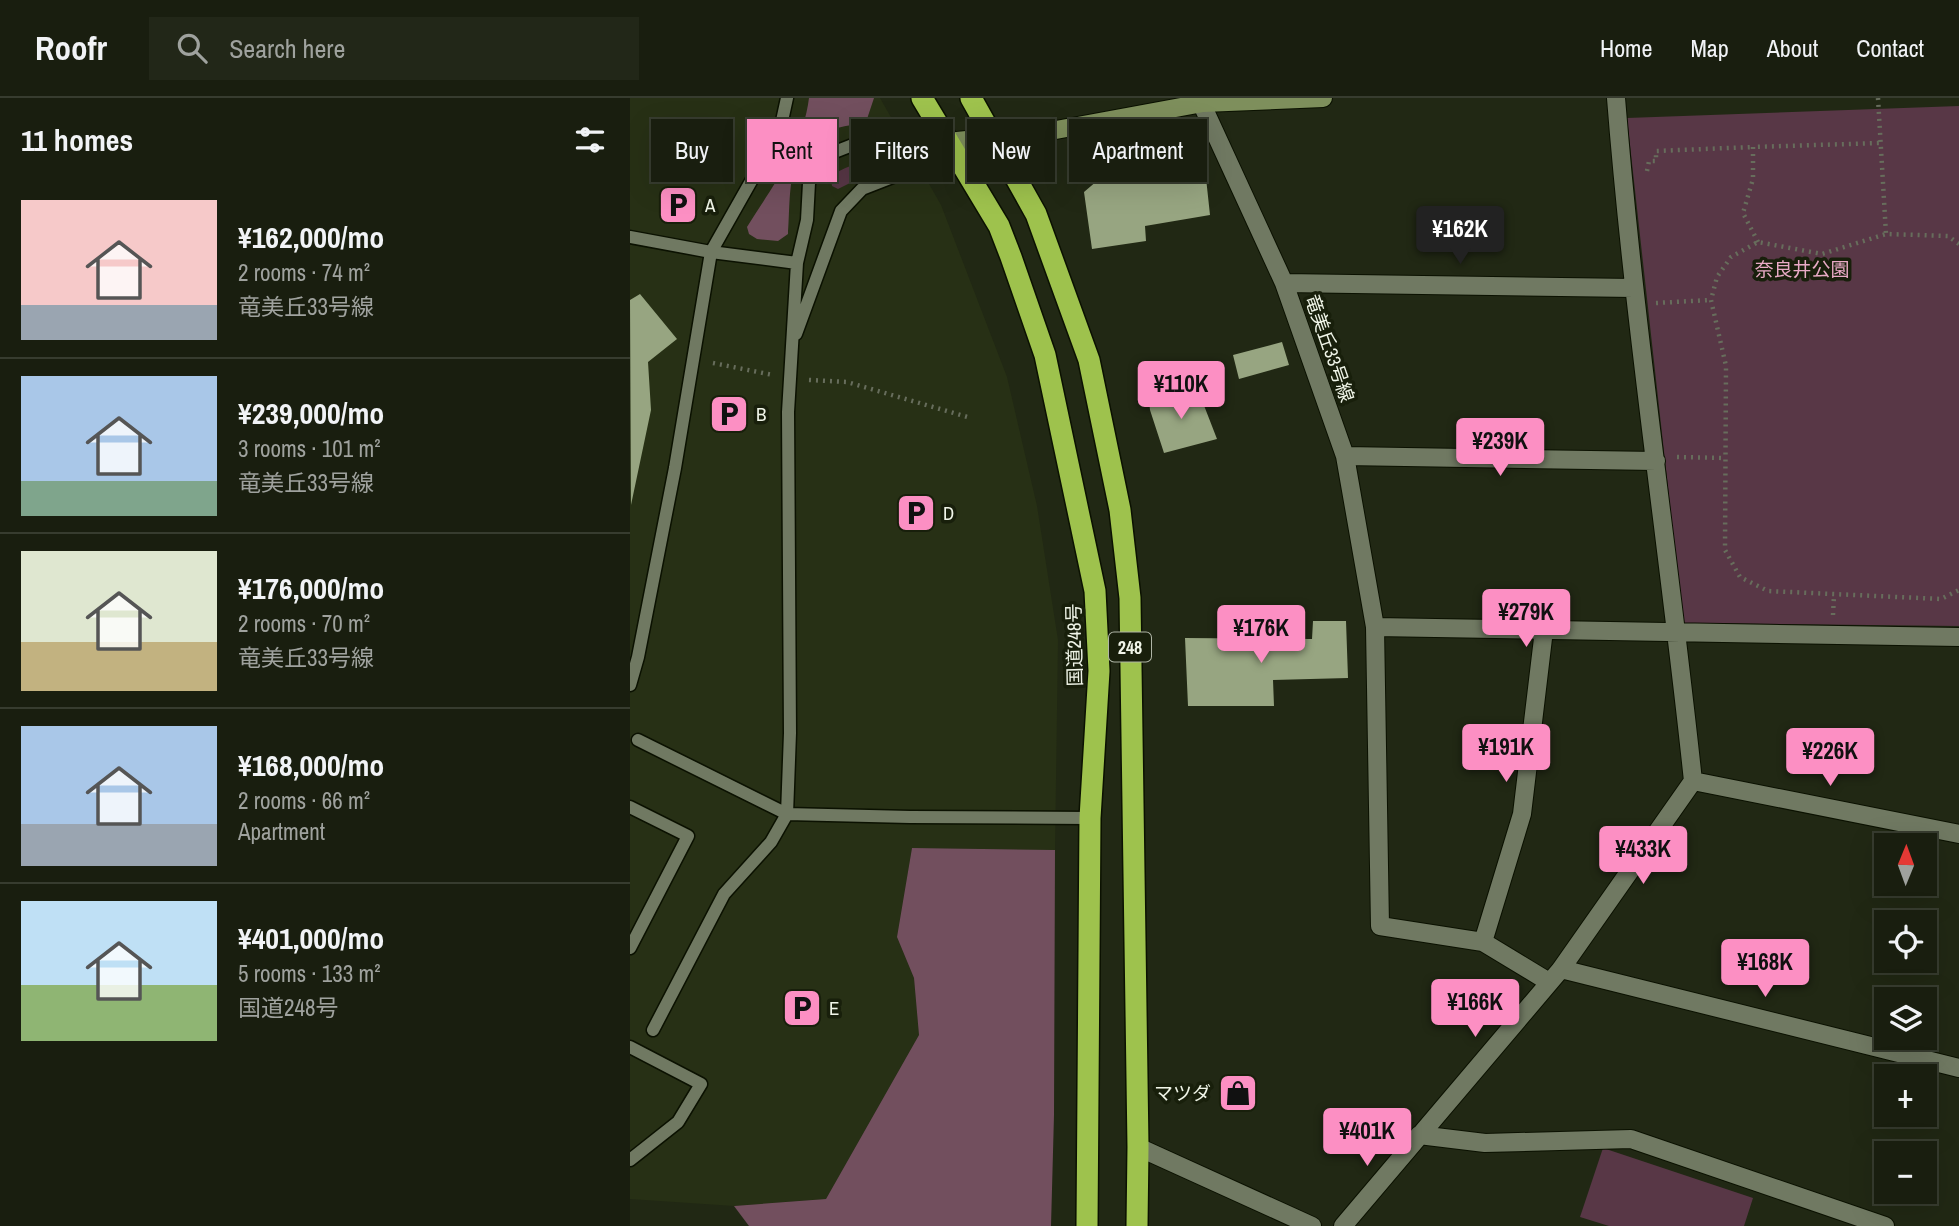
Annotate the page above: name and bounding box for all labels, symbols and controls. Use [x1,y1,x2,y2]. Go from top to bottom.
search box [149,17,639,80]
text: Roofr [35,26,107,70]
icon: search [173,29,211,67]
text: Search here [229,31,345,66]
text: Home [1600,32,1652,64]
text: Map [1690,32,1729,64]
text: About [1767,32,1818,64]
text: Contact [1856,32,1924,64]
chip: Buy [651,119,733,182]
chip: Rent [747,119,837,182]
chip: Filters [851,119,953,182]
chip: New [967,119,1055,182]
chip: Apartment [1069,119,1207,182]
text: 11 homes [21,120,133,160]
icon: filters [571,121,609,159]
parking icon: A [657,184,699,226]
place label: A [704,192,716,218]
pin: ¥162K [1411,206,1509,266]
text: ¥162K [1432,213,1488,244]
text: ¥162,000/mo [238,217,384,257]
icon: home [77,228,161,312]
park label: 奈良井公園 [1754,256,1850,282]
text: 2 rooms · 74 m² [238,257,370,288]
text: 竜美丘33号線 [238,291,374,322]
street label: 竜美丘33号線 [1299,291,1361,405]
pin: ¥110K [1132,362,1230,421]
text: ¥110K [1154,368,1208,399]
text: ¥239,000/mo [238,393,384,433]
parking icon: B [708,393,750,435]
place label: B [756,401,766,427]
icon: home [77,404,161,488]
pin: ¥239K [1451,418,1549,478]
text: ¥239K [1472,425,1528,456]
text: 3 rooms · 101 m² [238,433,381,464]
text: 竜美丘33号線 [238,467,374,498]
parking icon: D [895,492,937,534]
place label: D [943,500,954,526]
text: ¥176,000/mo [238,568,384,608]
icon: home [77,579,161,663]
pin: ¥279K [1477,589,1575,649]
text: ¥279K [1498,596,1554,627]
street label: 国道248号 [1060,603,1088,687]
pin: ¥176K [1212,606,1310,665]
text: 2 rooms · 70 m² [238,608,370,639]
text: ¥176K [1233,612,1289,643]
road number: 248 [1109,632,1151,662]
text: 竜美丘33号線 [238,642,374,673]
pin: ¥191K [1457,724,1555,784]
pin: ¥226K [1781,728,1879,788]
text: ¥191K [1478,731,1534,762]
text: ¥226K [1802,735,1858,766]
text: ¥168,000/mo [238,745,384,785]
icon: home [77,754,161,838]
text: 2 rooms · 66 m² [238,785,370,816]
text: Apartment [238,816,325,847]
pin: ¥433K [1594,826,1692,886]
text: ¥433K [1615,833,1671,864]
north arrow [1874,833,1937,896]
map controls [1874,833,1937,1204]
button: locate [1874,910,1937,973]
text: ¥401,000/mo [238,918,384,958]
icon: home [77,929,161,1013]
pin: ¥168K [1716,940,1814,999]
text: ¥168K [1737,946,1793,977]
text: 5 rooms · 133 m² [238,958,381,989]
pin: ¥166K [1426,979,1524,1039]
text: ¥166K [1447,986,1503,1017]
parking icon: E [781,987,823,1029]
button: layers [1874,987,1937,1050]
text: 国道248号 [238,992,338,1023]
place label: E [829,995,839,1021]
button: + [1874,1064,1937,1127]
shop icon: マツダ [1217,1072,1259,1114]
place label: マツダ [1154,1080,1211,1106]
pin: ¥401K [1318,1108,1416,1168]
text: ¥401K [1339,1115,1395,1146]
button: − [1874,1141,1937,1204]

